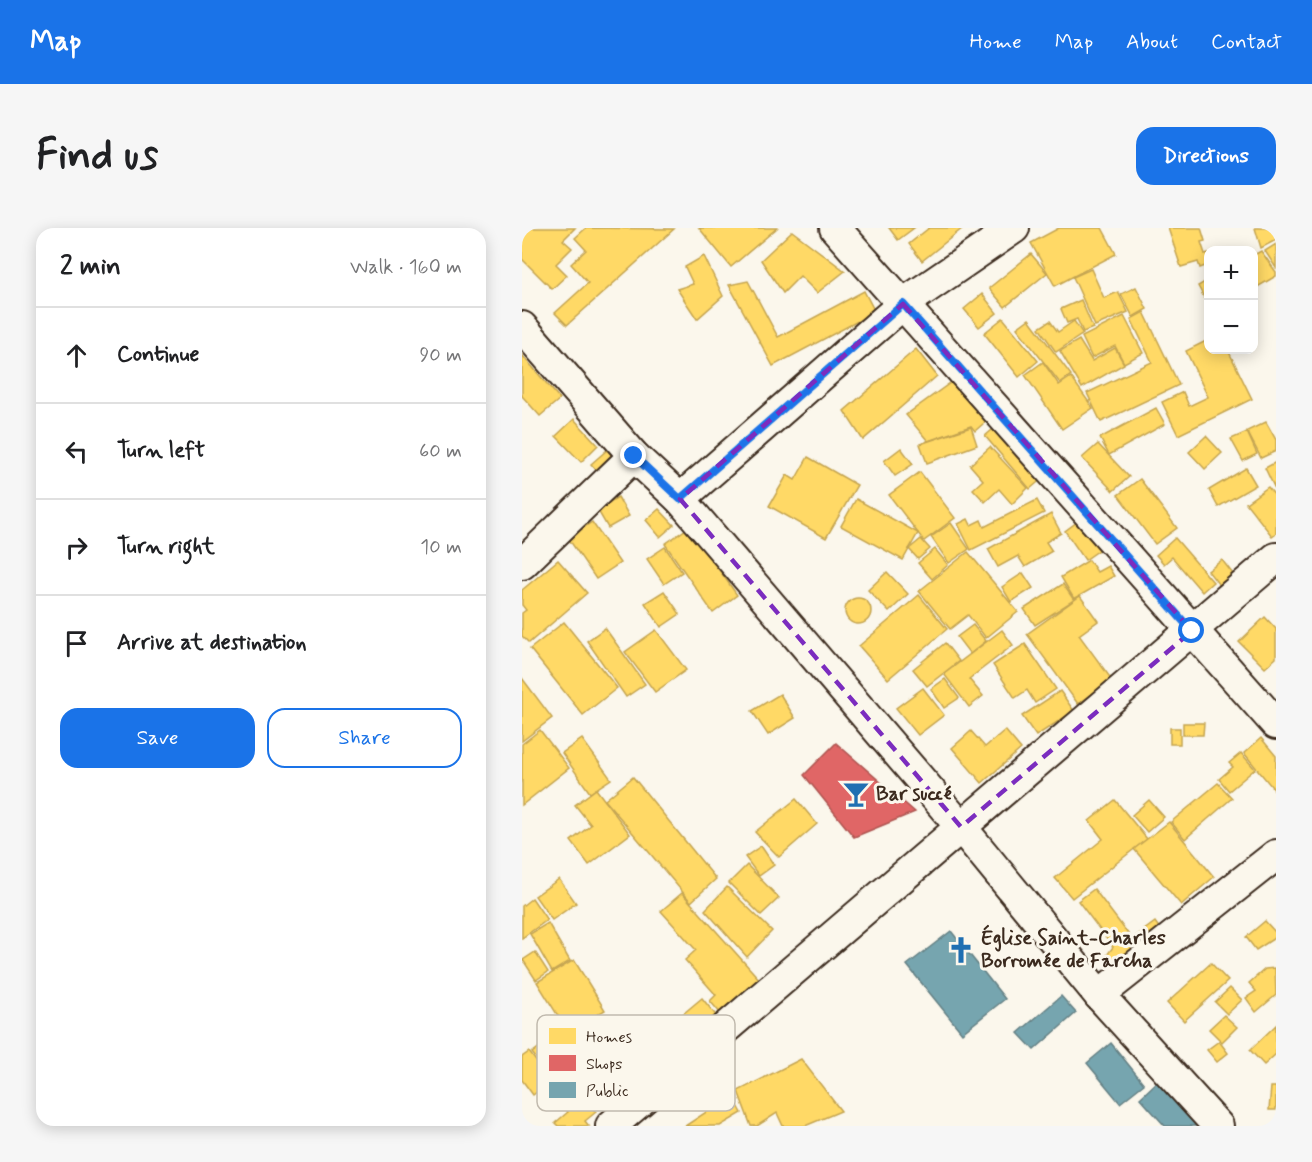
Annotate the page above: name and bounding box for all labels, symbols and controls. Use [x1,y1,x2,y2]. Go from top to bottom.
text: Map [30,24,81,61]
text: Home [970,28,1022,56]
text: Map [1055,28,1093,56]
text: About [1126,28,1178,56]
text: Contact [1211,28,1282,56]
button: Directions [1136,127,1276,185]
text: Find us [36,129,158,184]
map controls [1204,246,1258,354]
button: + [1204,246,1258,300]
text: 2 min [60,250,121,284]
text: Walk · 160 m [350,254,462,281]
button: − [1204,300,1258,354]
icon: ahead [60,339,93,372]
text: Continue [117,341,199,369]
text: 90 m [419,342,462,369]
icon: left [60,435,93,468]
text: Turn left [117,437,205,465]
text: 60 m [419,438,462,465]
route end [620,442,646,468]
icon: right [60,531,93,564]
text: Turn right [117,533,215,561]
text: 10 m [420,534,462,561]
route start [1178,617,1204,643]
icon: arrive [60,627,93,660]
text: Arrive at destination [117,629,307,657]
button: Save [60,708,255,768]
button: Share [267,708,462,768]
bar icon: Bar succé [841,779,871,809]
place label: Bar succé [876,781,952,808]
place label: Église Saint-Charles Borromée de Farcha [981,924,1166,975]
church icon: Église Saint-Charles Borromée de Farcha [946,935,976,965]
legend [537,1015,735,1111]
text: Homes [586,1027,632,1048]
text: Shops [586,1054,623,1075]
text: Public [586,1081,629,1102]

